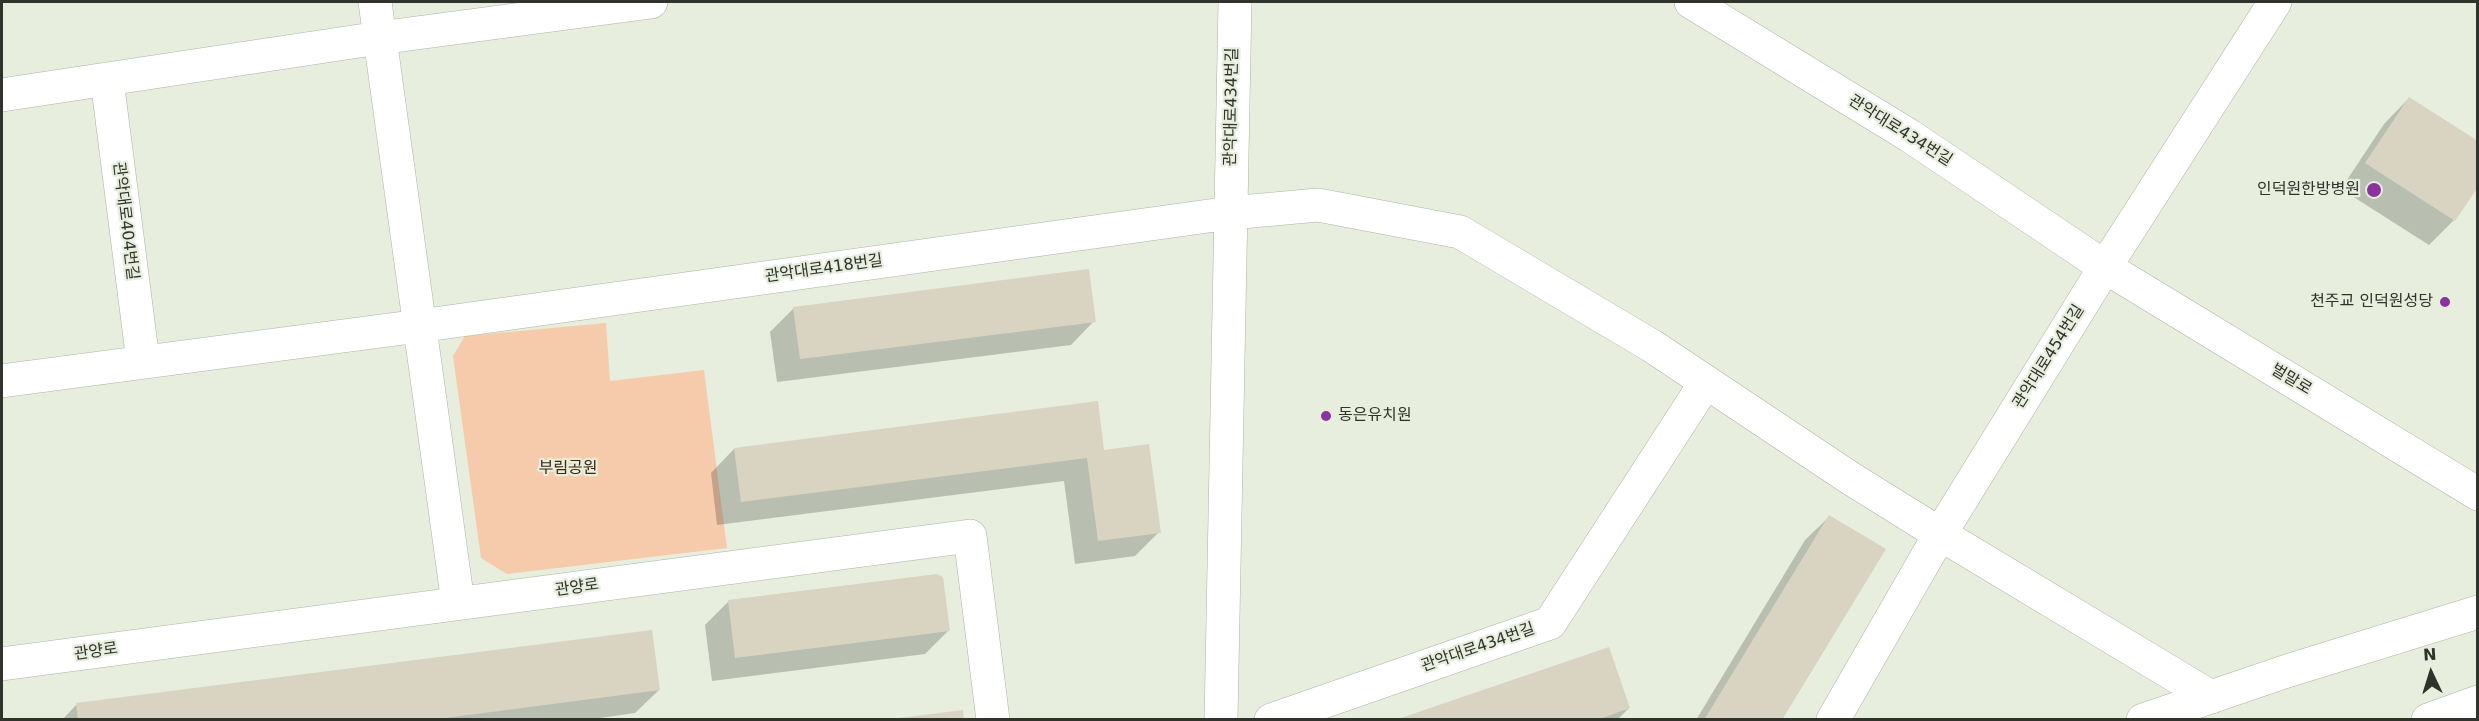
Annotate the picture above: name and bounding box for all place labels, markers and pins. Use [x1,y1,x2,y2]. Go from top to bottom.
place label: 인덕원한방병원 [2257,180,2360,200]
marker: 인덕원한방병원 [2365,181,2383,199]
place label: 천주교 인덕원성당 [2310,292,2433,312]
marker: 천주교 인덕원성당 [2438,295,2452,309]
place label: 동은유치원 [1338,406,1412,426]
marker: 동은유치원 [1319,409,1333,423]

